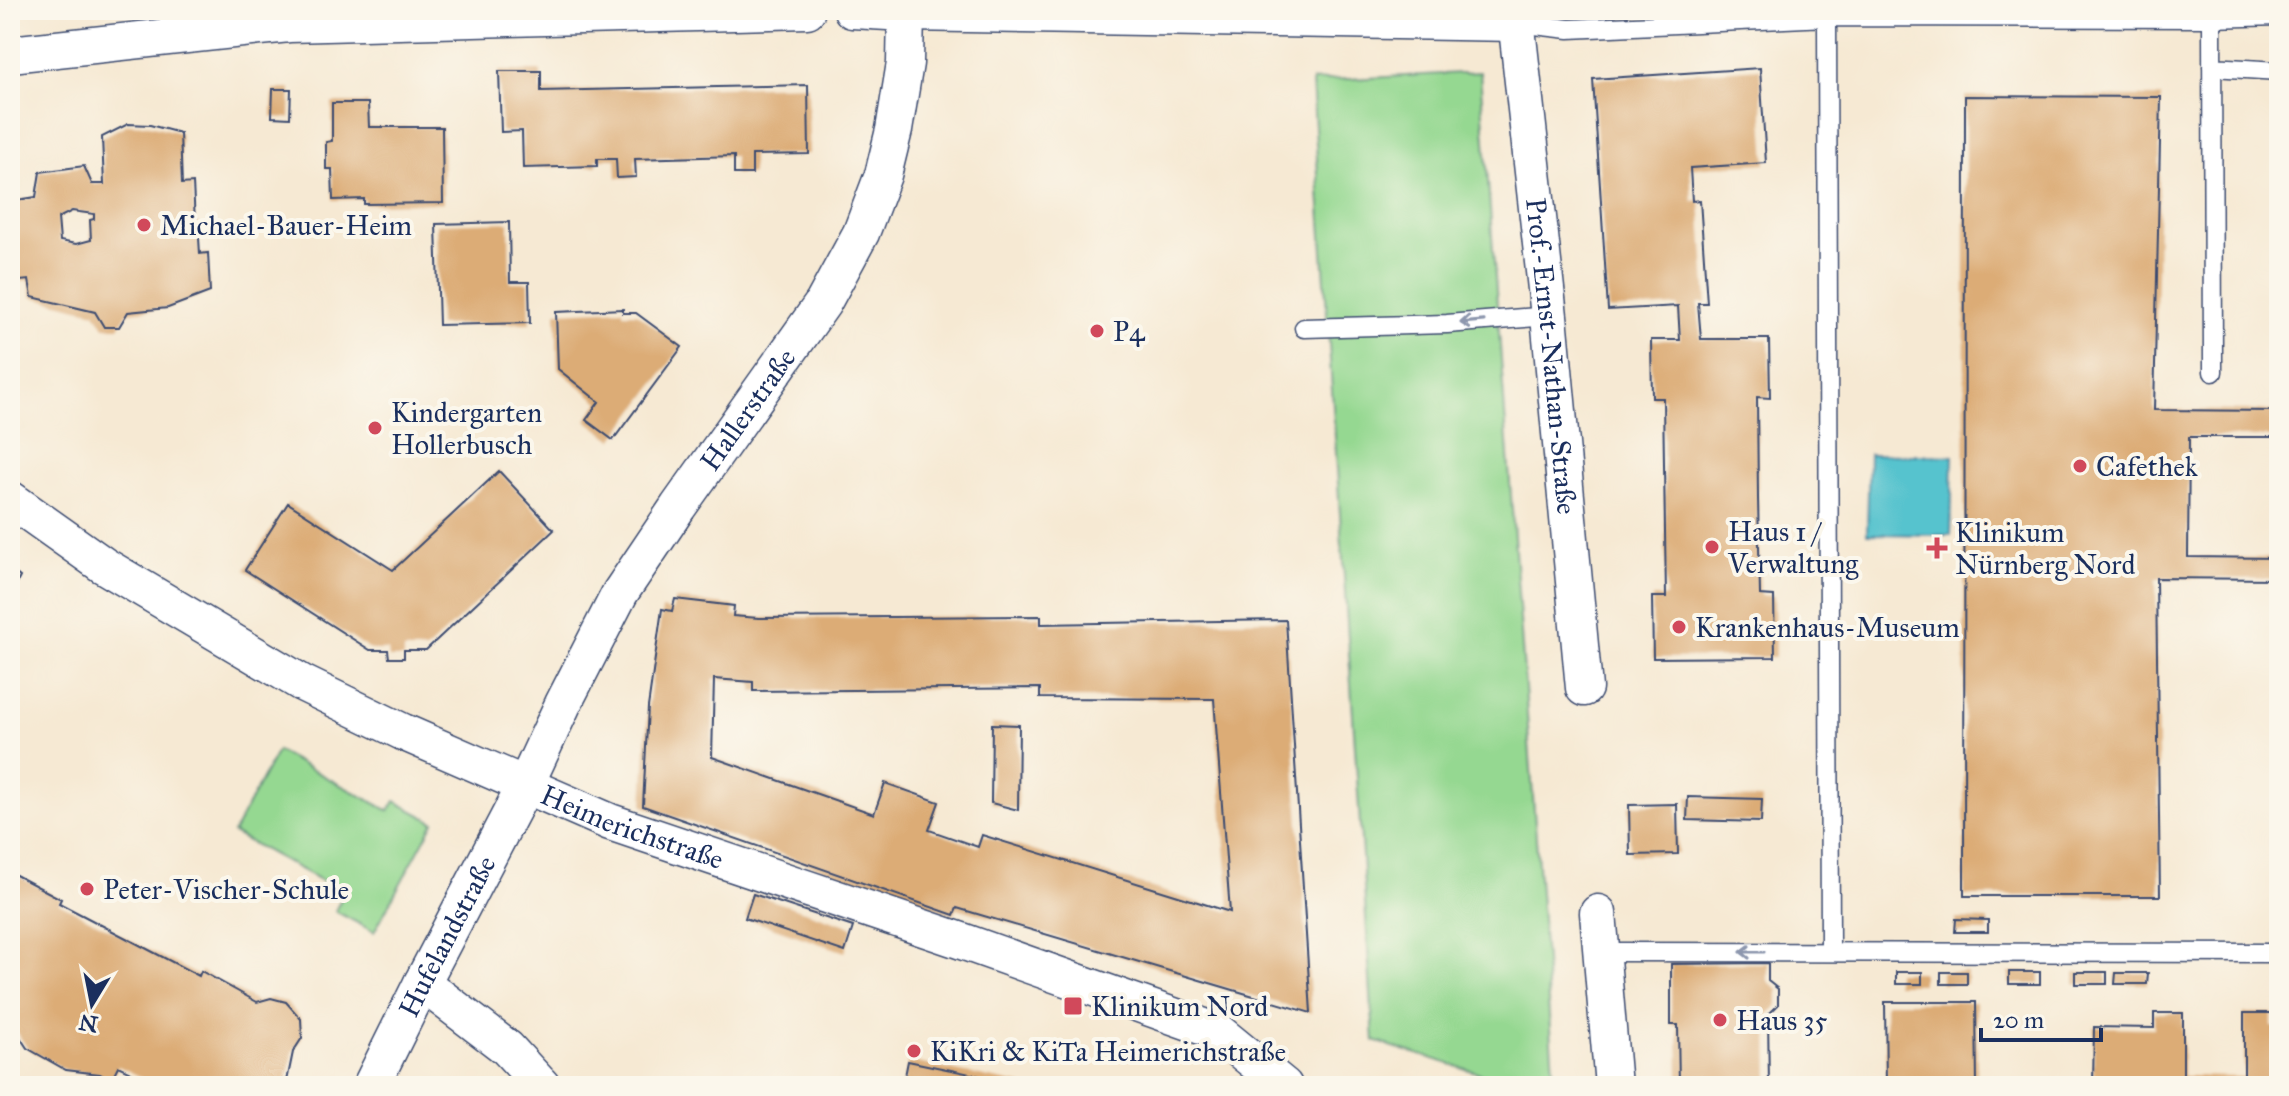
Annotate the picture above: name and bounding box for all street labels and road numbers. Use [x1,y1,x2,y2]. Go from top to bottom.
street label: Prof.-Ernst-Nathan-Straße [1518,196,1585,516]
street label: Hallerstraße [692,341,803,477]
street label: Heimerichstraße [535,777,728,877]
street label: Hufelandstraße [391,849,503,1023]

